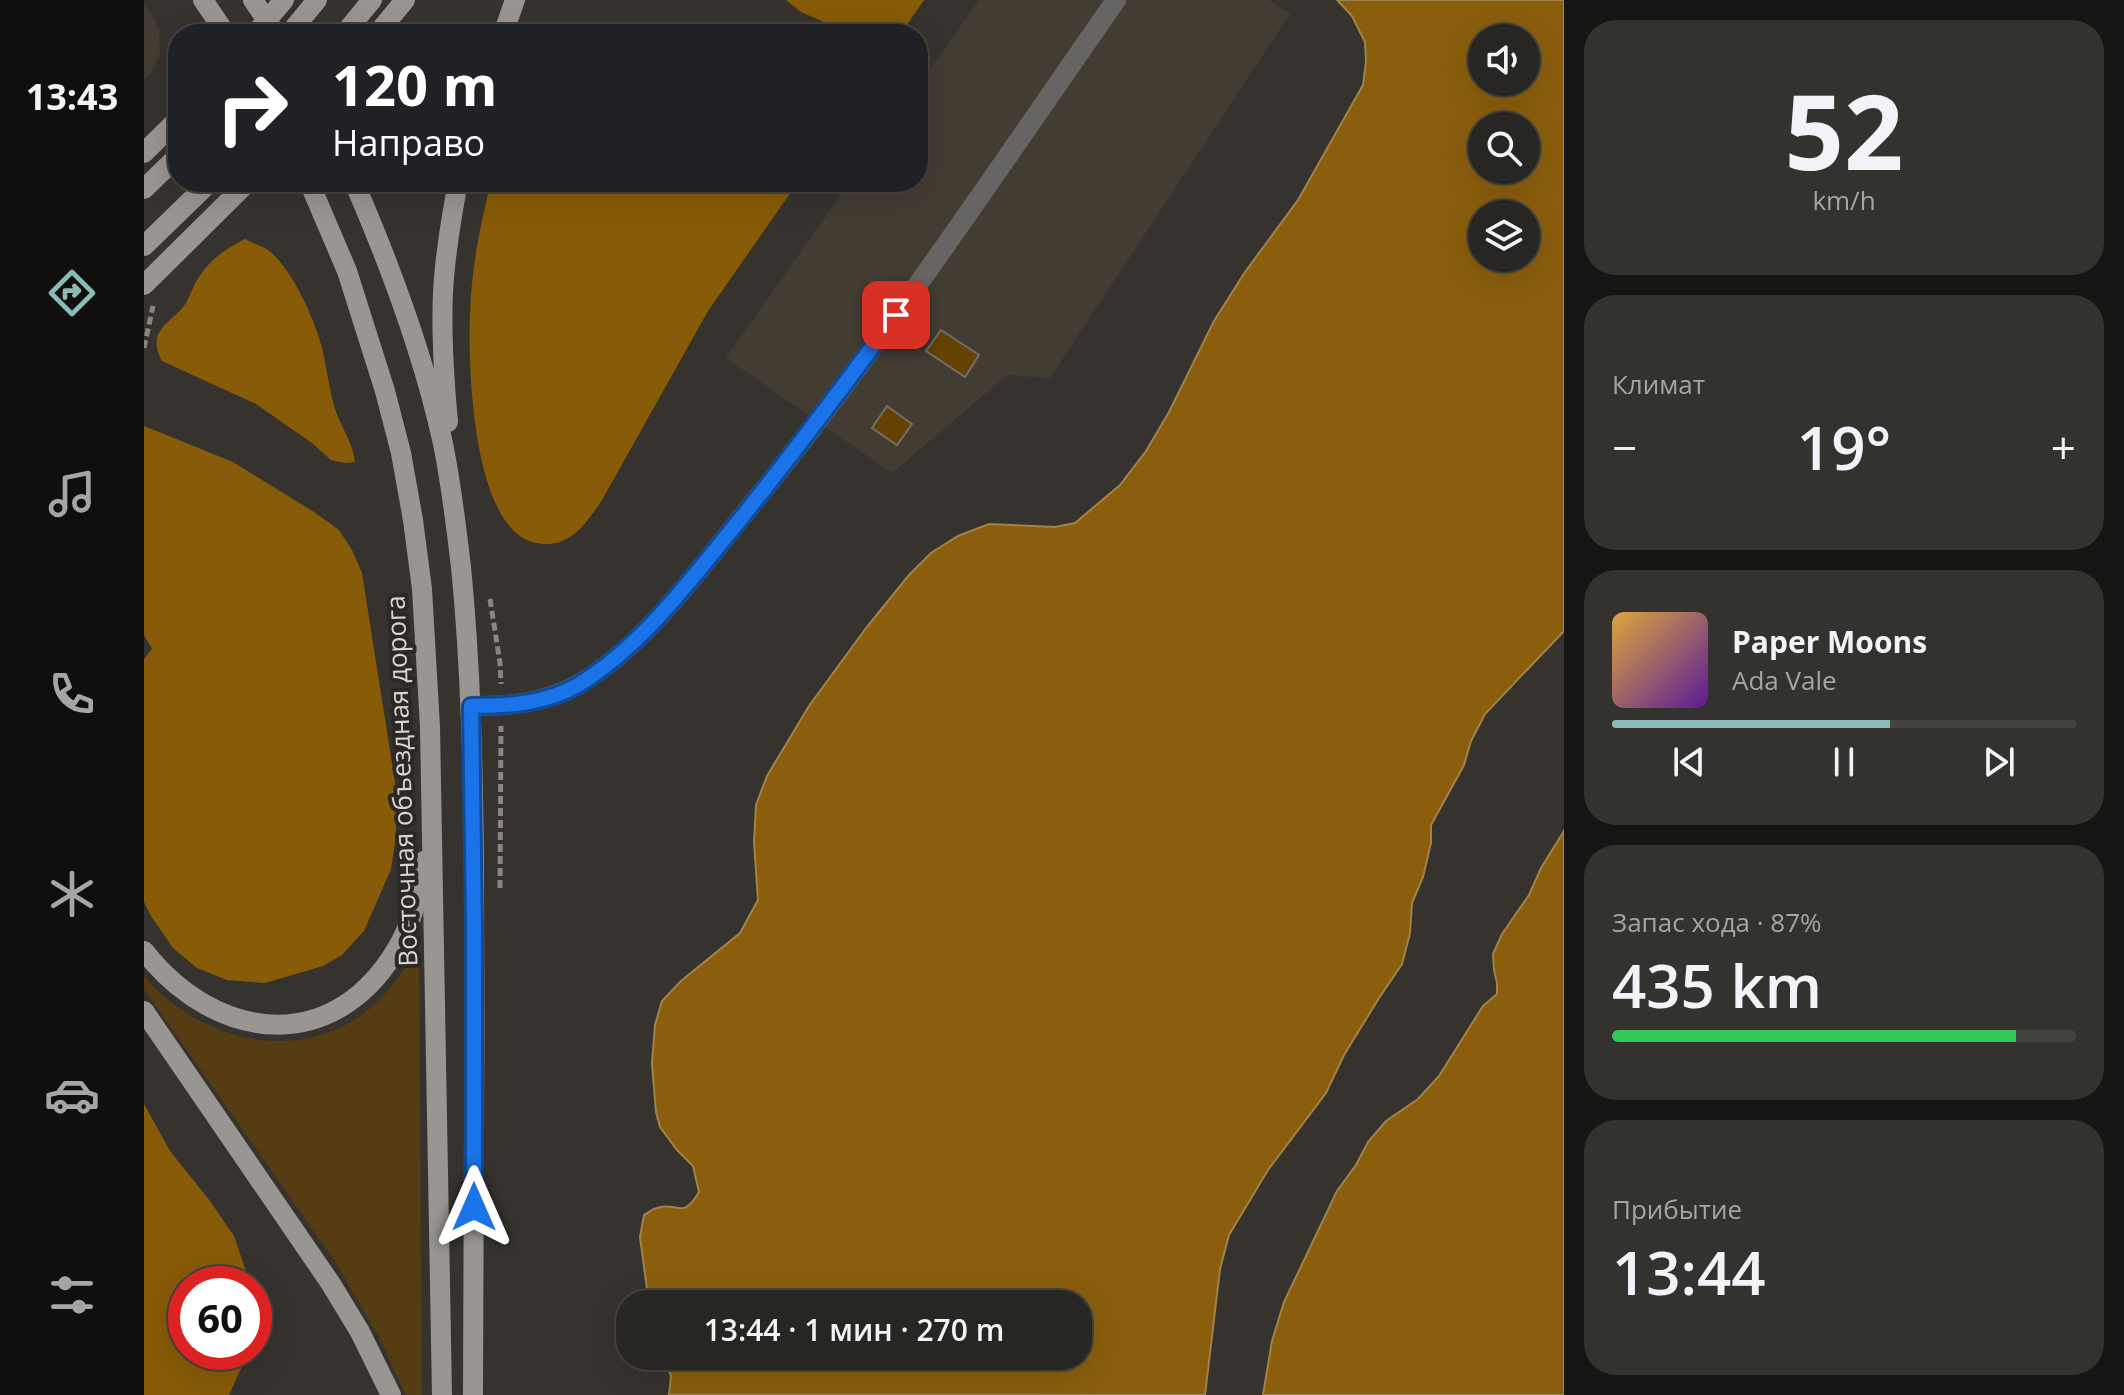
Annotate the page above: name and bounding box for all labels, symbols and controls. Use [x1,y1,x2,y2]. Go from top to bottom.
map controls [1468,24,1540,272]
button: sound [1468,24,1540,96]
text: 120 m [332,46,498,122]
icon: right [200,56,304,160]
text: 52 [1785,59,1903,200]
text: 13:43 [26,72,118,121]
button: search [1468,112,1540,184]
text: Направо [332,118,485,167]
text: km/h [1812,182,1876,218]
button: layers [1468,200,1540,272]
icon: directions [44,265,100,321]
pin [862,281,930,349]
icon: arrive [874,293,918,337]
text: Климат [1612,366,1705,402]
text: 19° [1797,406,1891,488]
text: − [1612,417,1637,477]
text: + [2051,417,2076,477]
icon: music [44,466,100,522]
street label: Восточная объездная дорога [377,595,425,967]
text: Paper Moons [1732,621,1927,662]
text: Ada Vale [1732,662,1837,698]
icon: phone [44,666,100,722]
icon: previous [1667,740,1711,784]
icon: pause [1822,740,1866,784]
icon: next [1977,740,2021,784]
icon: climate [44,866,100,922]
text: Запас хода · 87% [1612,904,1822,940]
text: 435 km [1612,944,1822,1026]
icon: car [44,1067,100,1123]
position arrow [432,1165,516,1249]
text: Прибытие [1612,1191,1742,1227]
text: 13:44 [1612,1231,1766,1313]
speed limit sign: 60 [168,1266,272,1370]
icon: filters [44,1267,100,1323]
text: 13:44 · 1 мин · 270 m [704,1309,1004,1350]

